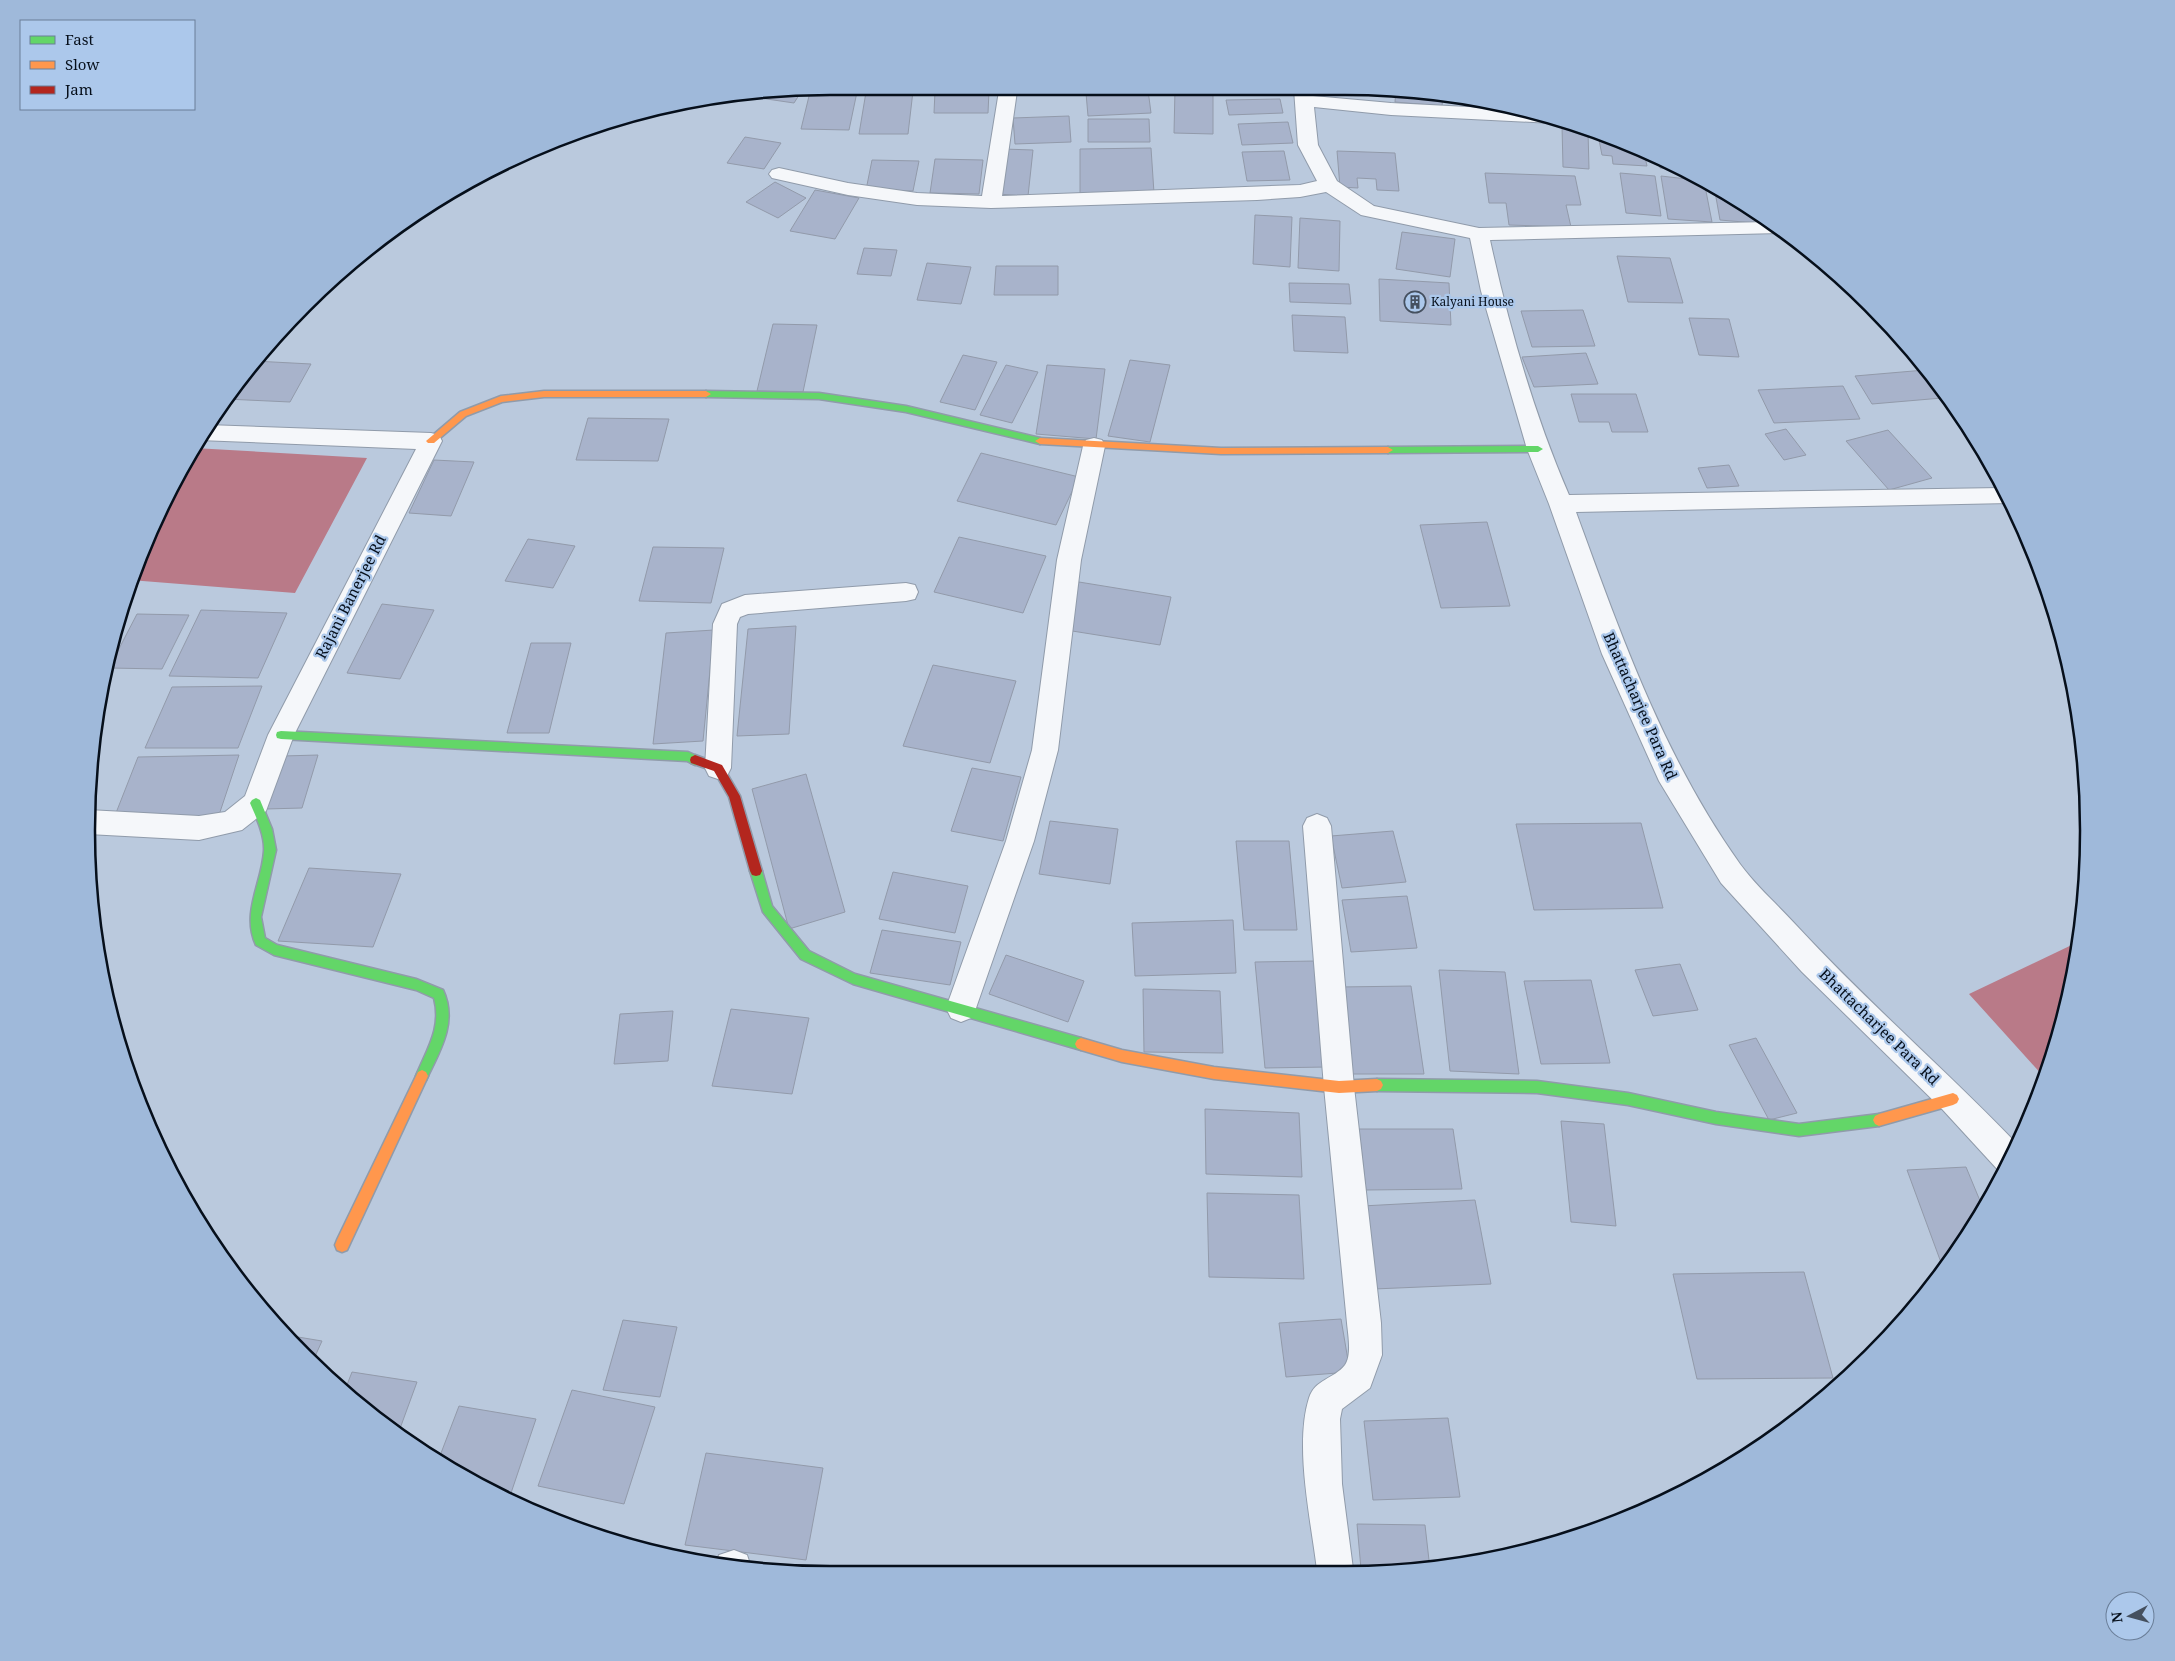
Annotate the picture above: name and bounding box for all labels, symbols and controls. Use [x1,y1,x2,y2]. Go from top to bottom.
legend [20,20,195,110]
text: Fast [65,29,94,49]
text: Slow [65,54,99,74]
text: Jam [64,79,93,99]
building icon: Kalyani House [1403,290,1427,314]
place label: Kalyani House [1431,293,1514,310]
street label: Rajani Banerjee Rd [310,531,390,662]
street label: Bhattacharjee Para Rd [1599,629,1682,782]
street label: Bhattacharjee Para Rd [1815,964,1944,1089]
north arrow [2105,1591,2155,1641]
text: N [2107,1611,2127,1624]

